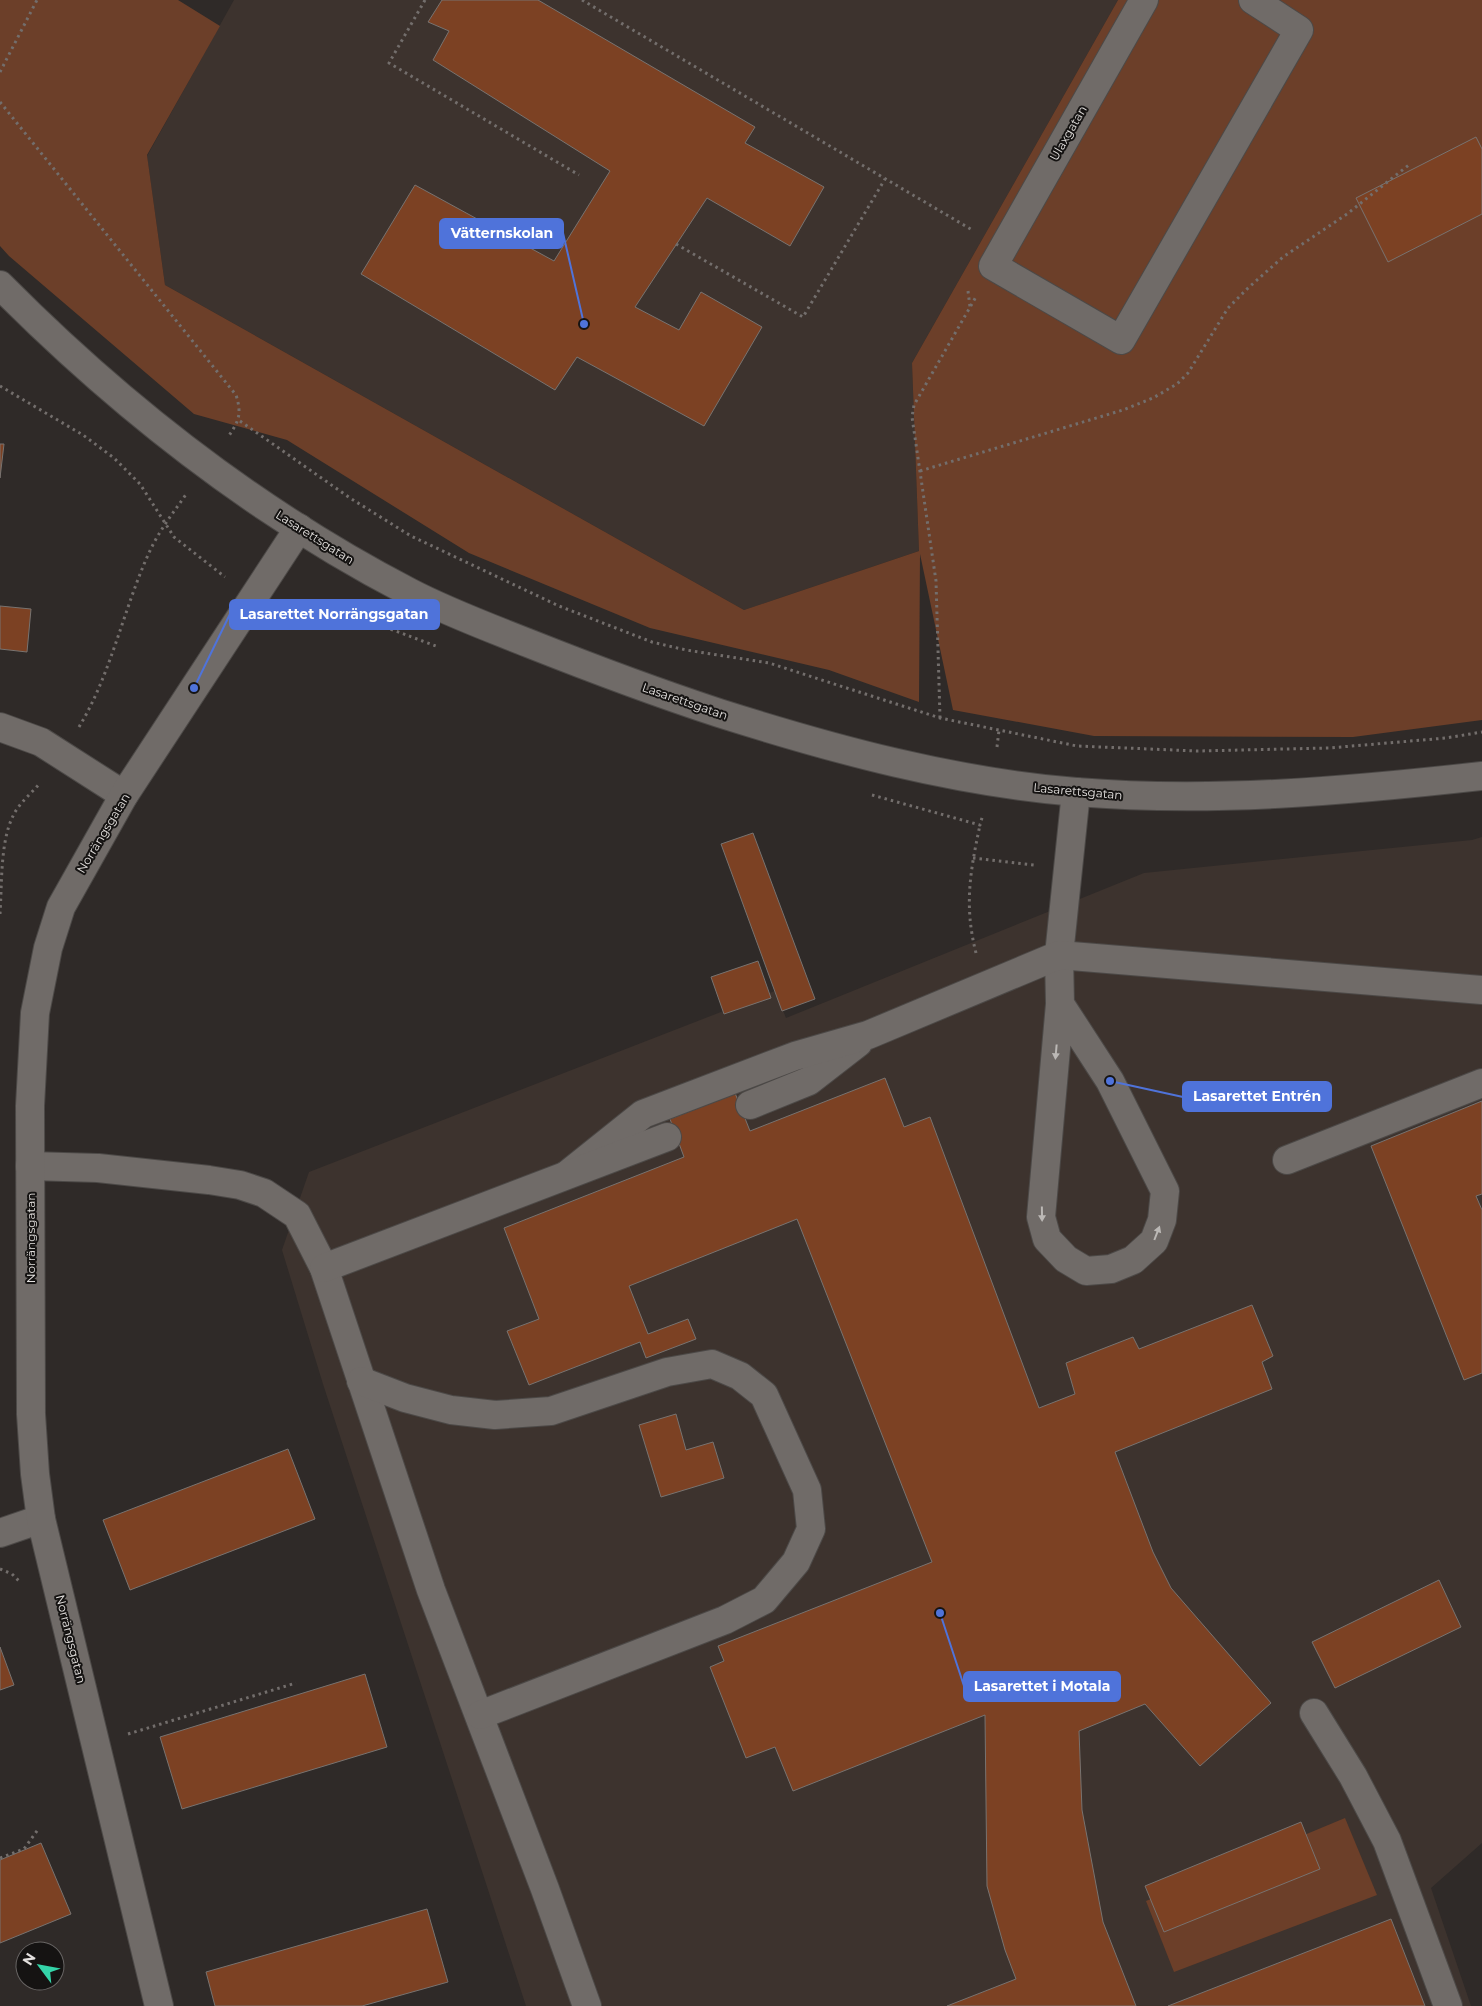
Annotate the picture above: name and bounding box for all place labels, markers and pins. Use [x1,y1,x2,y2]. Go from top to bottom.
callout: Vätternskolan [440,219,563,248]
callout: Lasarettet Norrängsgatan [230,600,439,629]
callout: Lasarettet Entrén [1183,1082,1331,1111]
callout: Lasarettet i Motala [964,1672,1120,1701]

